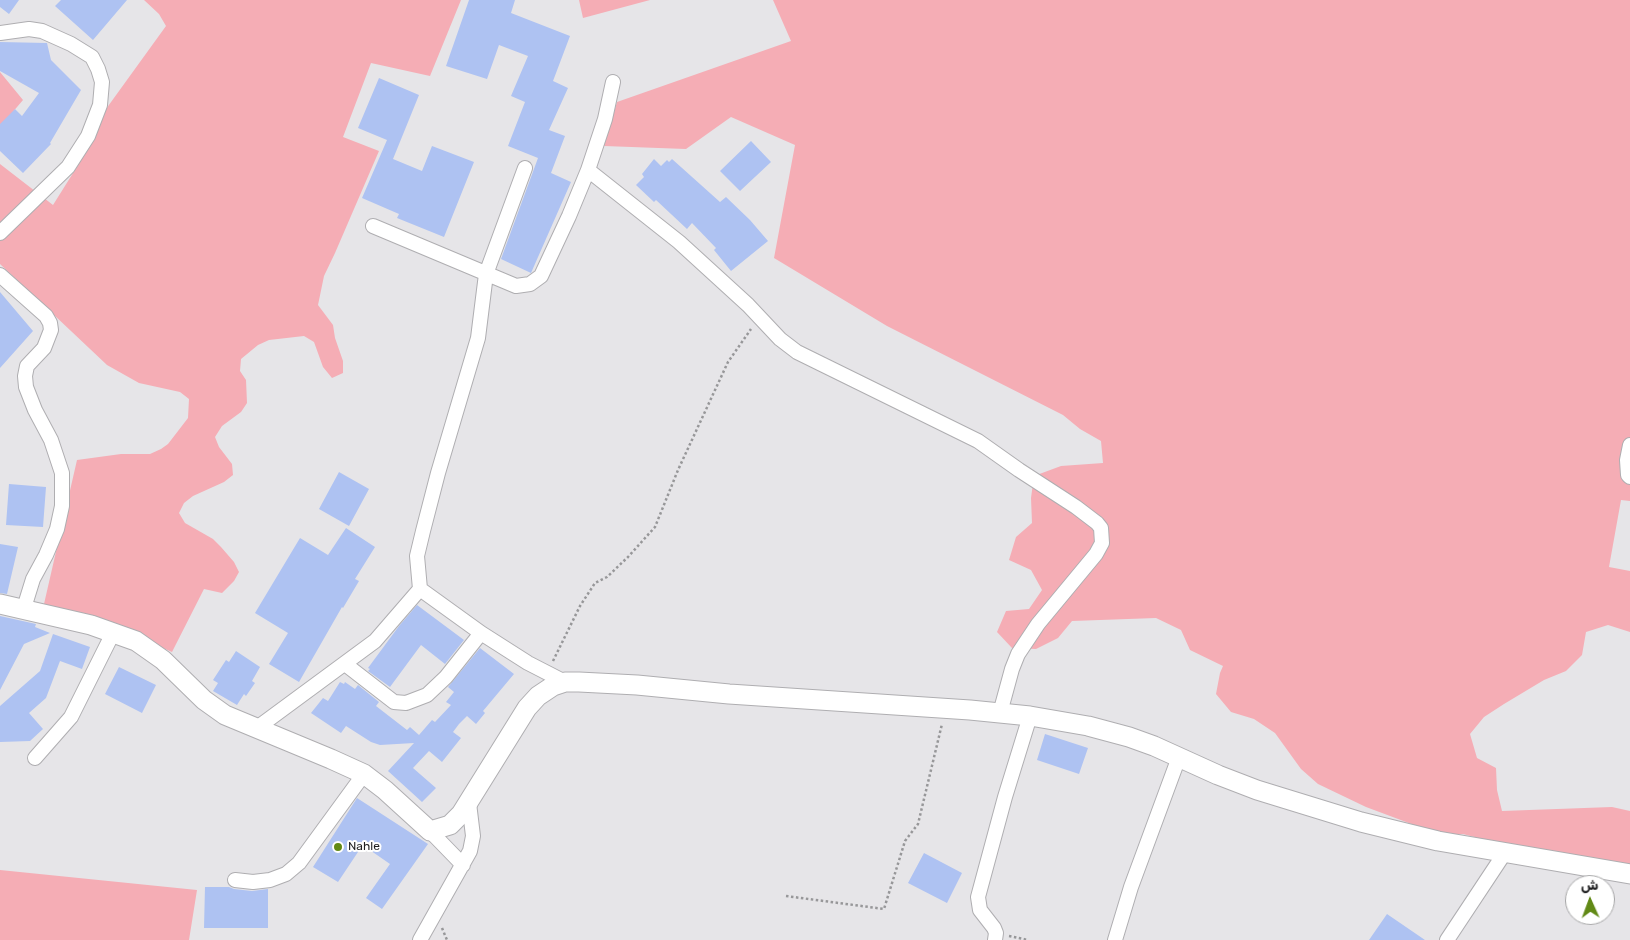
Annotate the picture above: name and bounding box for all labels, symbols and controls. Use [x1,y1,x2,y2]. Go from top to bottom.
place label: Nahle [348,840,380,854]
marker: Nahle [332,841,344,853]
north arrow [1565,875,1615,925]
text: ش [1580,877,1599,894]

